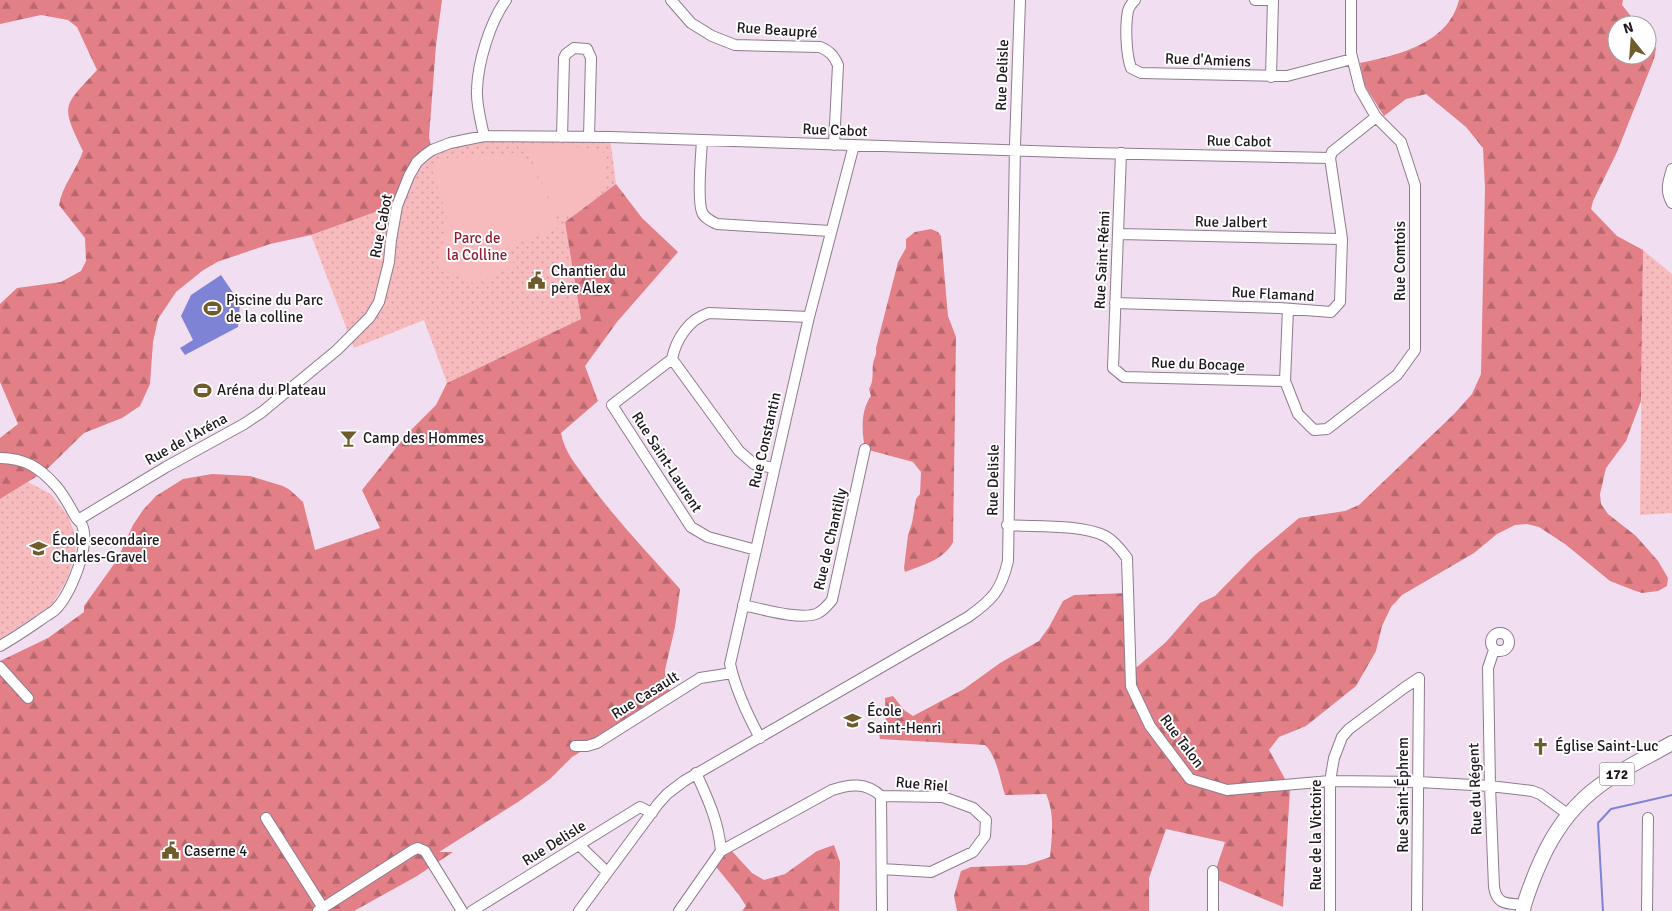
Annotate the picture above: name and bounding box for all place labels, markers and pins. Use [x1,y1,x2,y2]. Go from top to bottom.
place label: Chantier du père Alex [551,262,626,297]
public building icon: Chantier du père Alex [527,270,547,290]
place label: Piscine du Parc de la colline [226,291,323,326]
sports icon: Piscine du Parc de la colline [202,299,222,319]
sports icon: Aréna du Plateau [193,380,213,400]
place label: Aréna du Plateau [217,381,326,399]
bar icon: Camp des Hommes [339,428,359,448]
place label: Camp des Hommes [363,429,484,447]
place label: École secondaire Charles-Gravel [52,530,160,566]
school or university icon: École secondaire Charles-Gravel [28,539,48,559]
place label: École Saint-Henri [867,701,941,737]
school or university icon: École Saint-Henri [843,710,863,730]
church icon: Église Saint-Luc [1531,736,1551,756]
place label: Église Saint-Luc [1555,736,1658,755]
public building icon: Caserne 4 [160,841,180,861]
place label: Caserne 4 [184,842,247,860]

